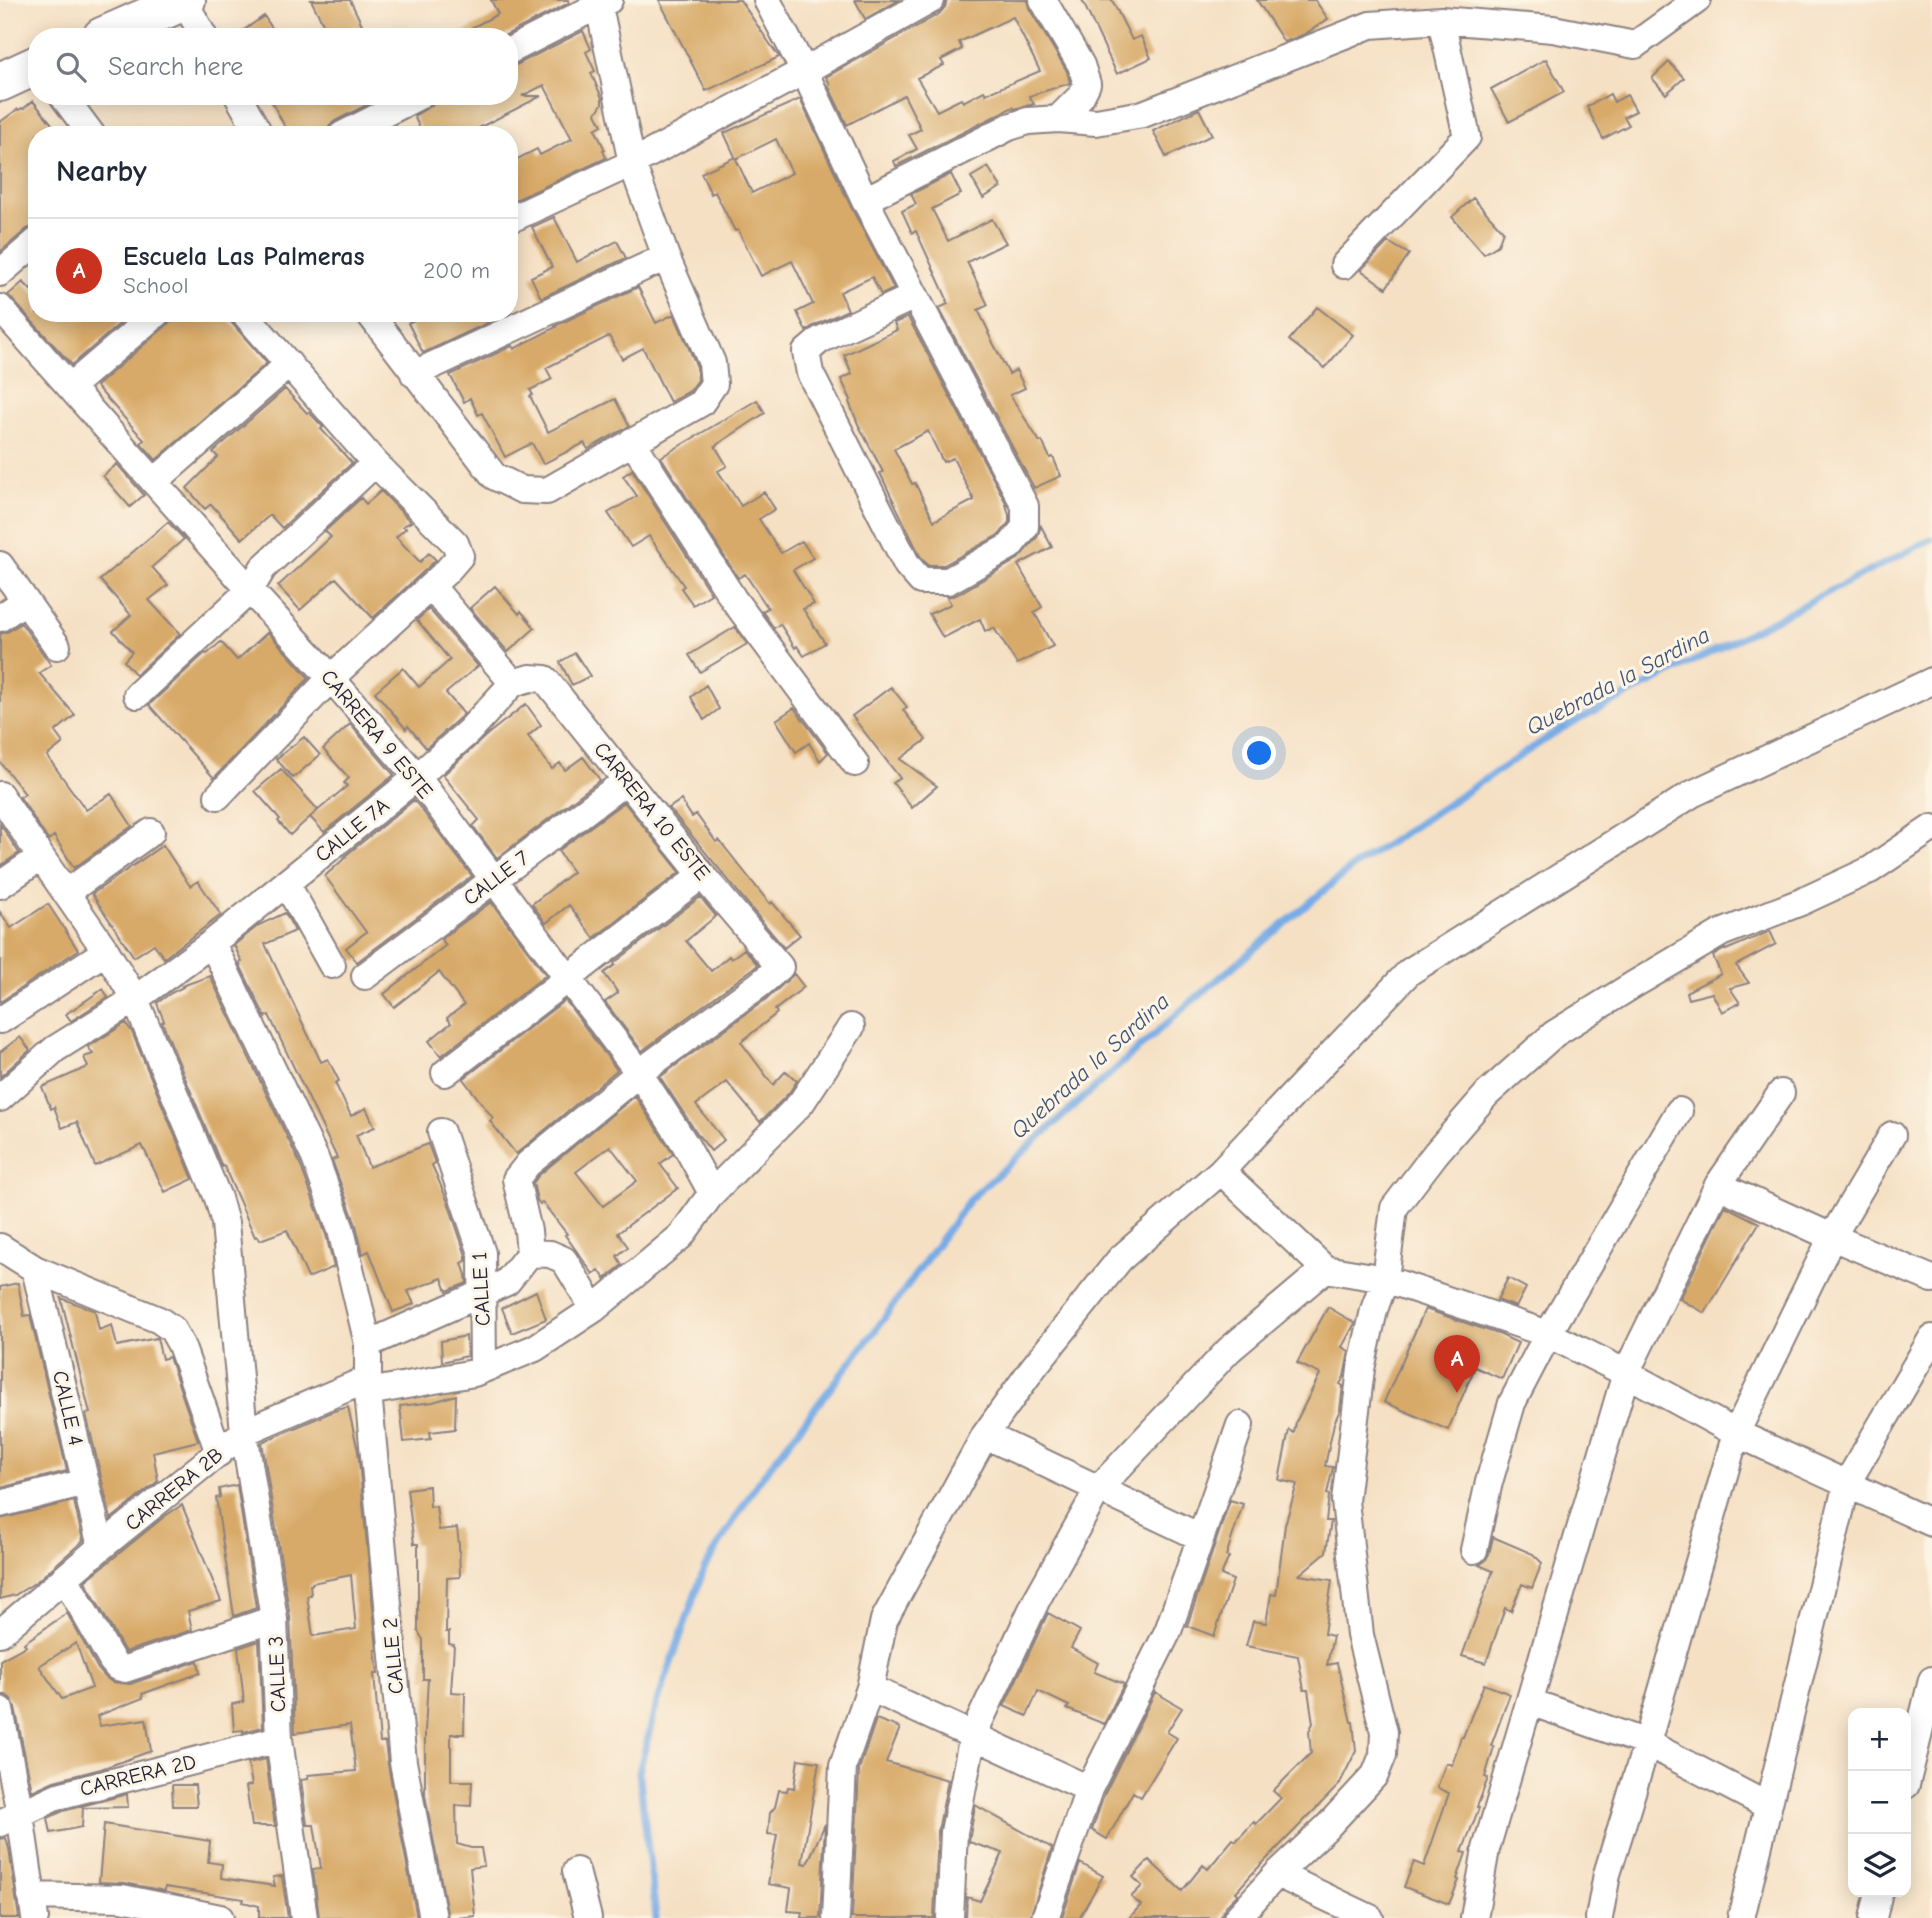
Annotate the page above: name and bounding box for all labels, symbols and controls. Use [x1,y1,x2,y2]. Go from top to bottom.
search box [28,28,518,105]
icon: search [52,48,90,86]
text: Search here [108,52,243,82]
text: Nearby [56,154,147,189]
text: Escuela Las Palmeras [123,242,365,272]
text: A [73,257,85,284]
text: 200 m [423,257,490,284]
text: School [123,272,188,299]
water label: Quebrada la Sardina [1522,621,1714,741]
street label: CARRERA 9 ESTE [316,665,438,803]
your location [1242,736,1276,770]
street label: CARRERA 10 ESTE [589,737,715,885]
street label: CALLE 7A [310,793,394,867]
street label: CALLE 7 [459,846,533,910]
water label: Quebrada la Sardina [1005,988,1175,1144]
street label: CALLE 1 [467,1251,495,1327]
pin: A [1434,1335,1480,1393]
street label: CALLE 4 [48,1368,88,1448]
street label: CARRERA 2B [120,1442,228,1536]
street label: CALLE 2 [378,1617,408,1695]
street label: CALLE 3 [264,1635,290,1713]
map controls [1848,1708,1911,1897]
button: + [1848,1708,1911,1771]
street label: CARRERA 2D [78,1749,198,1801]
button: − [1848,1771,1911,1834]
button: layers [1848,1834,1911,1897]

